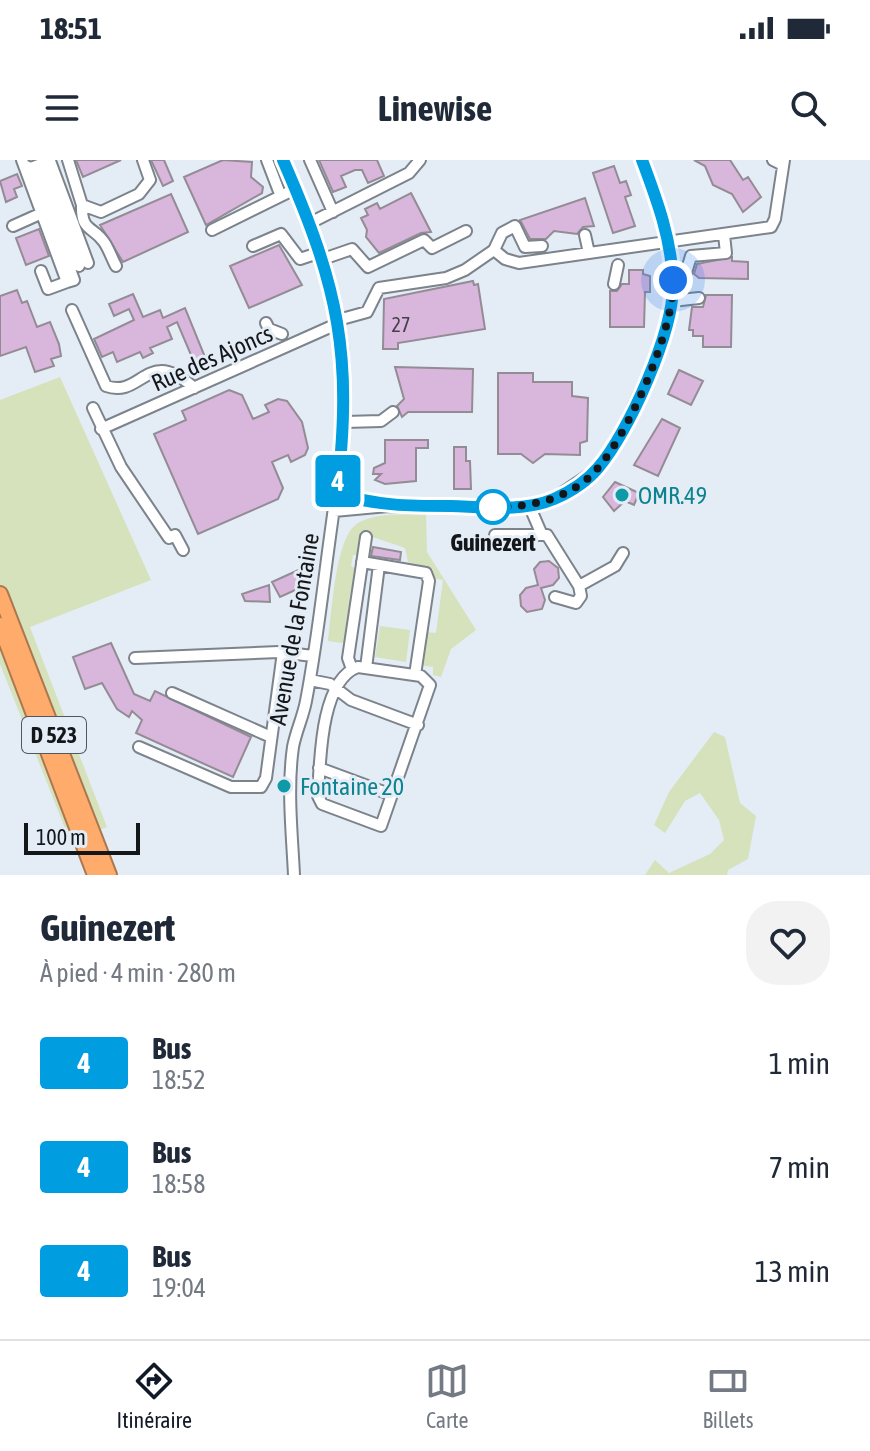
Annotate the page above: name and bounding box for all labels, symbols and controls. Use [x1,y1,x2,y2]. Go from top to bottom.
text: 18:51 [40,11,102,45]
icon: menu [40,86,84,130]
icon: search [786,86,830,130]
text: Linewise [378,87,492,129]
your location [653,260,693,300]
house number: 27 [392,313,410,336]
street label: Rue des Ajoncs [147,319,277,397]
line badge: 4 [312,455,364,507]
text: 4 [331,465,345,497]
place label: OMR.49 [638,482,707,509]
marker: OMR.49 [613,486,631,504]
marker: Guinezert [476,490,510,524]
place label: Guinezert [450,529,536,556]
street label: Avenue de la Fontaine [264,531,324,727]
road number: D 523 [22,717,86,753]
place label: Fontaine 20 [300,773,404,800]
marker: Fontaine 20 [275,777,293,795]
scale bar [24,819,140,855]
text: 100 m [36,824,86,850]
button: heart [746,901,830,985]
text: Guinezert [40,906,175,949]
text: À pied · 4 min · 280 m [40,958,236,988]
text: Bus [152,1031,191,1065]
text: 1 min [769,1046,830,1080]
text: 4 [77,1047,91,1079]
text: 18:52 [152,1065,206,1095]
text: Bus [152,1135,191,1169]
text: 7 min [769,1150,830,1184]
text: 4 [77,1151,91,1183]
text: 18:58 [152,1169,206,1199]
text: Bus [152,1239,191,1273]
text: 13 min [755,1254,830,1288]
text: 4 [77,1255,91,1287]
text: 19:04 [152,1273,206,1303]
tab: Itinéraire [117,1359,192,1433]
tab: Carte [425,1359,469,1433]
tab: Billets [702,1359,753,1433]

